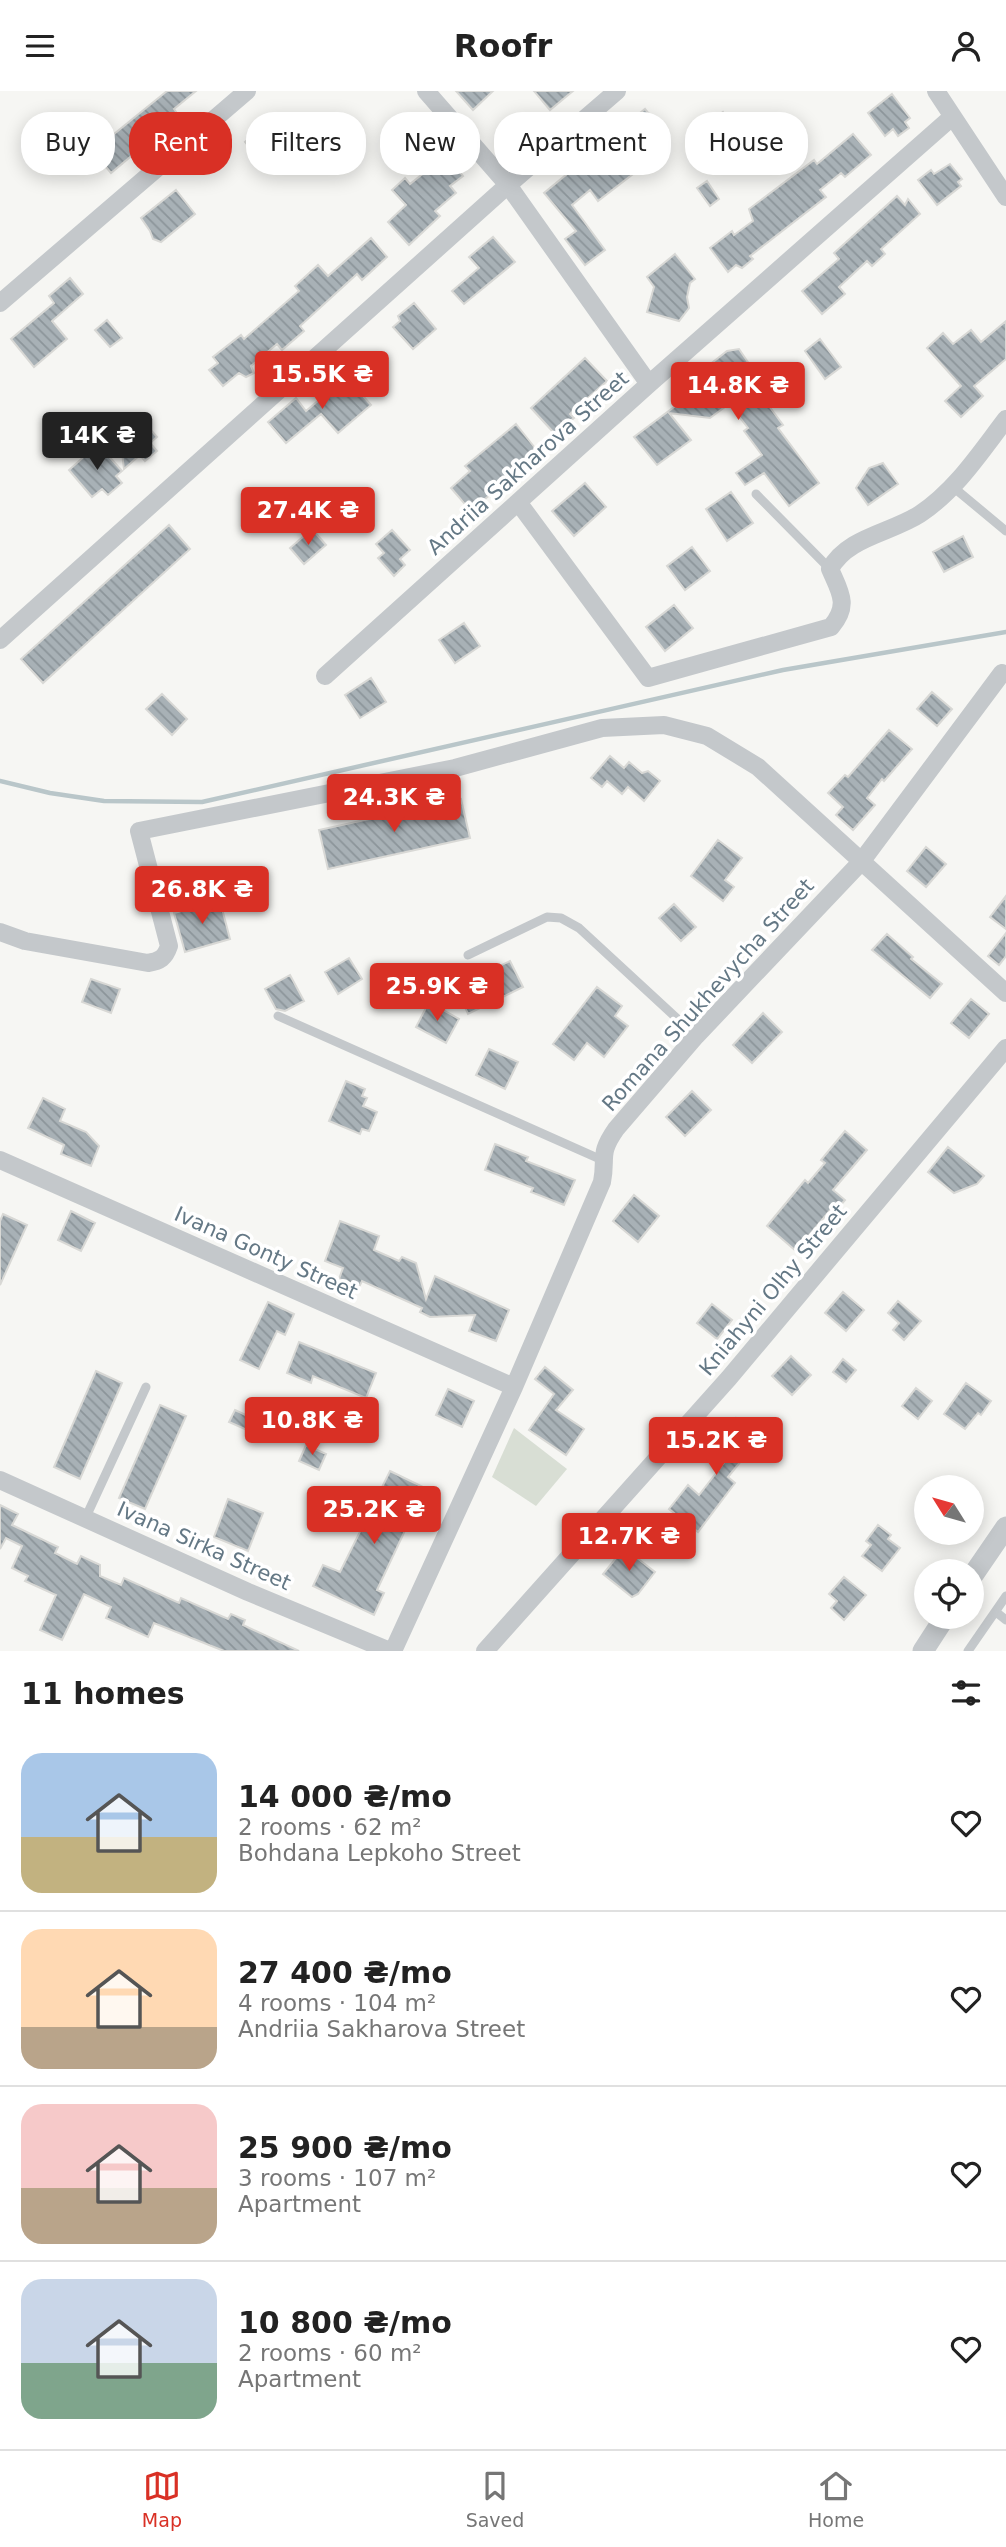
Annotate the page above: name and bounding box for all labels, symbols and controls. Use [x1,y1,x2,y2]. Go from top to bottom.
icon: menu [21,27,59,65]
text: Roofr [454,27,552,65]
icon: person [947,27,985,65]
chip: Buy [21,112,115,175]
chip: Rent [129,112,232,175]
chip: Filters [246,112,366,175]
chip: New [380,112,480,175]
chip: Apartment [494,112,671,175]
chip: House [685,112,808,175]
pin: 15.5K ₴ [257,351,387,411]
text: 15.5K ₴ [271,361,373,387]
pin: 14.8K ₴ [673,363,803,422]
street label: Andriia Sakharova Street [423,366,633,560]
text: 14.8K ₴ [687,372,789,398]
pin: 14K ₴ [48,413,146,472]
text: 14K ₴ [58,422,136,448]
pin: 27.4K ₴ [243,487,373,547]
text: 27.4K ₴ [257,497,359,523]
pin: 24.3K ₴ [329,775,459,834]
text: 24.3K ₴ [343,784,445,810]
pin: 26.8K ₴ [137,867,267,926]
street label: Romana Shukhevycha Street [597,874,819,1116]
text: 26.8K ₴ [151,876,253,902]
pin: 25.9K ₴ [372,963,502,1023]
text: 25.9K ₴ [386,973,488,999]
street label: Kniahyni Olhy Street [694,1200,852,1380]
street label: Ivana Gonty Street [171,1202,361,1304]
pin: 10.8K ₴ [247,1397,377,1457]
text: 10.8K ₴ [261,1407,363,1433]
pin: 15.2K ₴ [651,1417,781,1477]
text: 15.2K ₴ [665,1427,767,1453]
north arrow [914,1475,984,1545]
map controls [914,1475,984,1629]
pin: 25.2K ₴ [309,1487,439,1546]
text: 25.2K ₴ [323,1496,425,1522]
street label: Ivana Sirka Street [114,1497,294,1595]
pin: 12.7K ₴ [564,1513,694,1573]
text: 12.7K ₴ [578,1523,680,1549]
button: locate [914,1559,984,1629]
icon: filters [947,1674,985,1712]
text: 11 homes [21,1676,185,1711]
text: 14 000 ₴/mo [238,1779,452,1814]
icon: home [77,1781,161,1865]
icon: heart [947,1804,985,1842]
text: 2 rooms · 62 m² [238,1814,422,1840]
text: Bohdana Lepkoho Street [238,1840,521,1866]
text: 27 400 ₴/mo [238,1955,452,1990]
icon: home [77,1957,161,2041]
icon: heart [947,1980,985,2018]
text: 4 rooms · 104 m² [238,1990,436,2016]
text: Andriia Sakharova Street [238,2016,525,2042]
text: 25 900 ₴/mo [238,2130,452,2165]
icon: home [77,2132,161,2216]
icon: heart [947,2155,985,2193]
text: 3 rooms · 107 m² [238,2165,436,2191]
text: Apartment [238,2191,361,2217]
text: 10 800 ₴/mo [238,2305,452,2340]
icon: home [77,2307,161,2391]
icon: heart [947,2330,985,2368]
text: 2 rooms · 60 m² [238,2340,422,2366]
text: Apartment [238,2366,361,2392]
tab: Map [142,2467,182,2531]
tab: Saved [466,2467,524,2531]
tab: Home [808,2467,864,2531]

